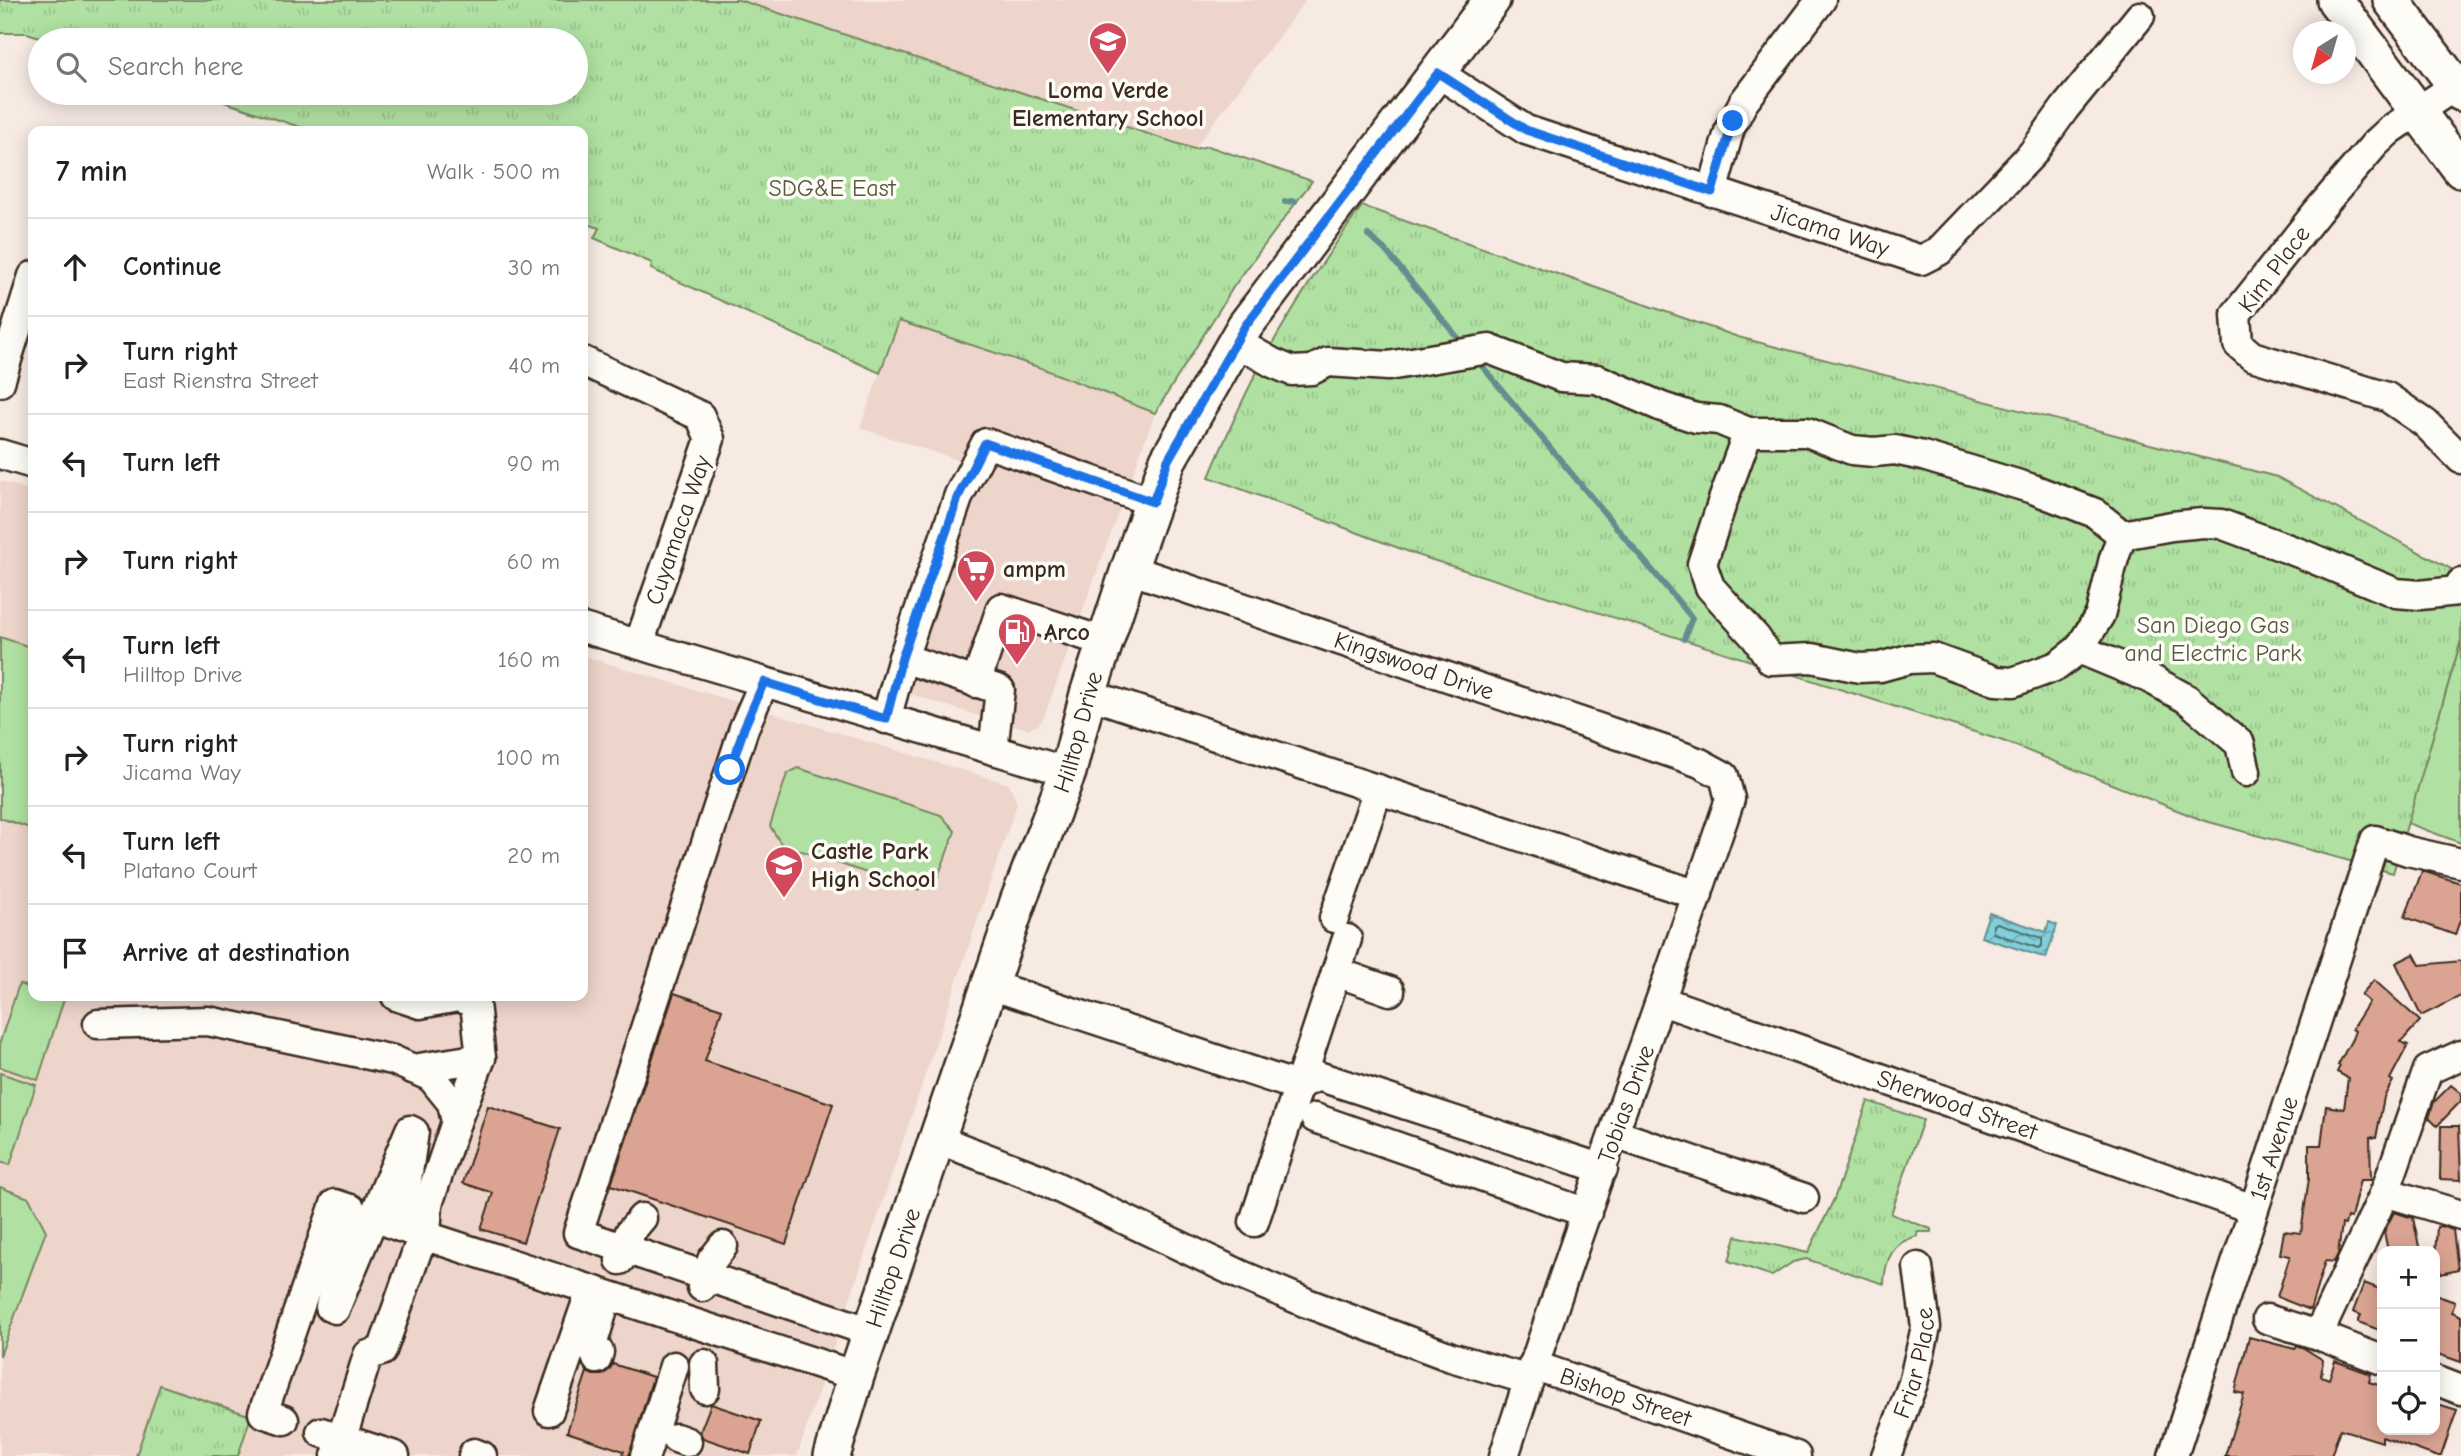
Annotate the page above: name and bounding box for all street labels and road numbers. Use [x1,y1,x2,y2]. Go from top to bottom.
street label: Jicama Way [1767,198,1893,263]
street label: Kim Place [2232,220,2316,318]
street label: Cuyamaca Way [639,451,717,608]
street label: Kingswood Drive [1331,626,1498,706]
street label: Hilltop Drive [1047,668,1108,797]
street label: Tobias Drive [1592,1041,1660,1167]
street label: Sherwood Street [1873,1064,2042,1146]
street label: 1st Avenue [2244,1093,2304,1204]
street label: Hilltop Drive [860,1204,926,1331]
street label: Friar Place [1887,1306,1940,1422]
street label: Bishop Street [1556,1361,1696,1433]

